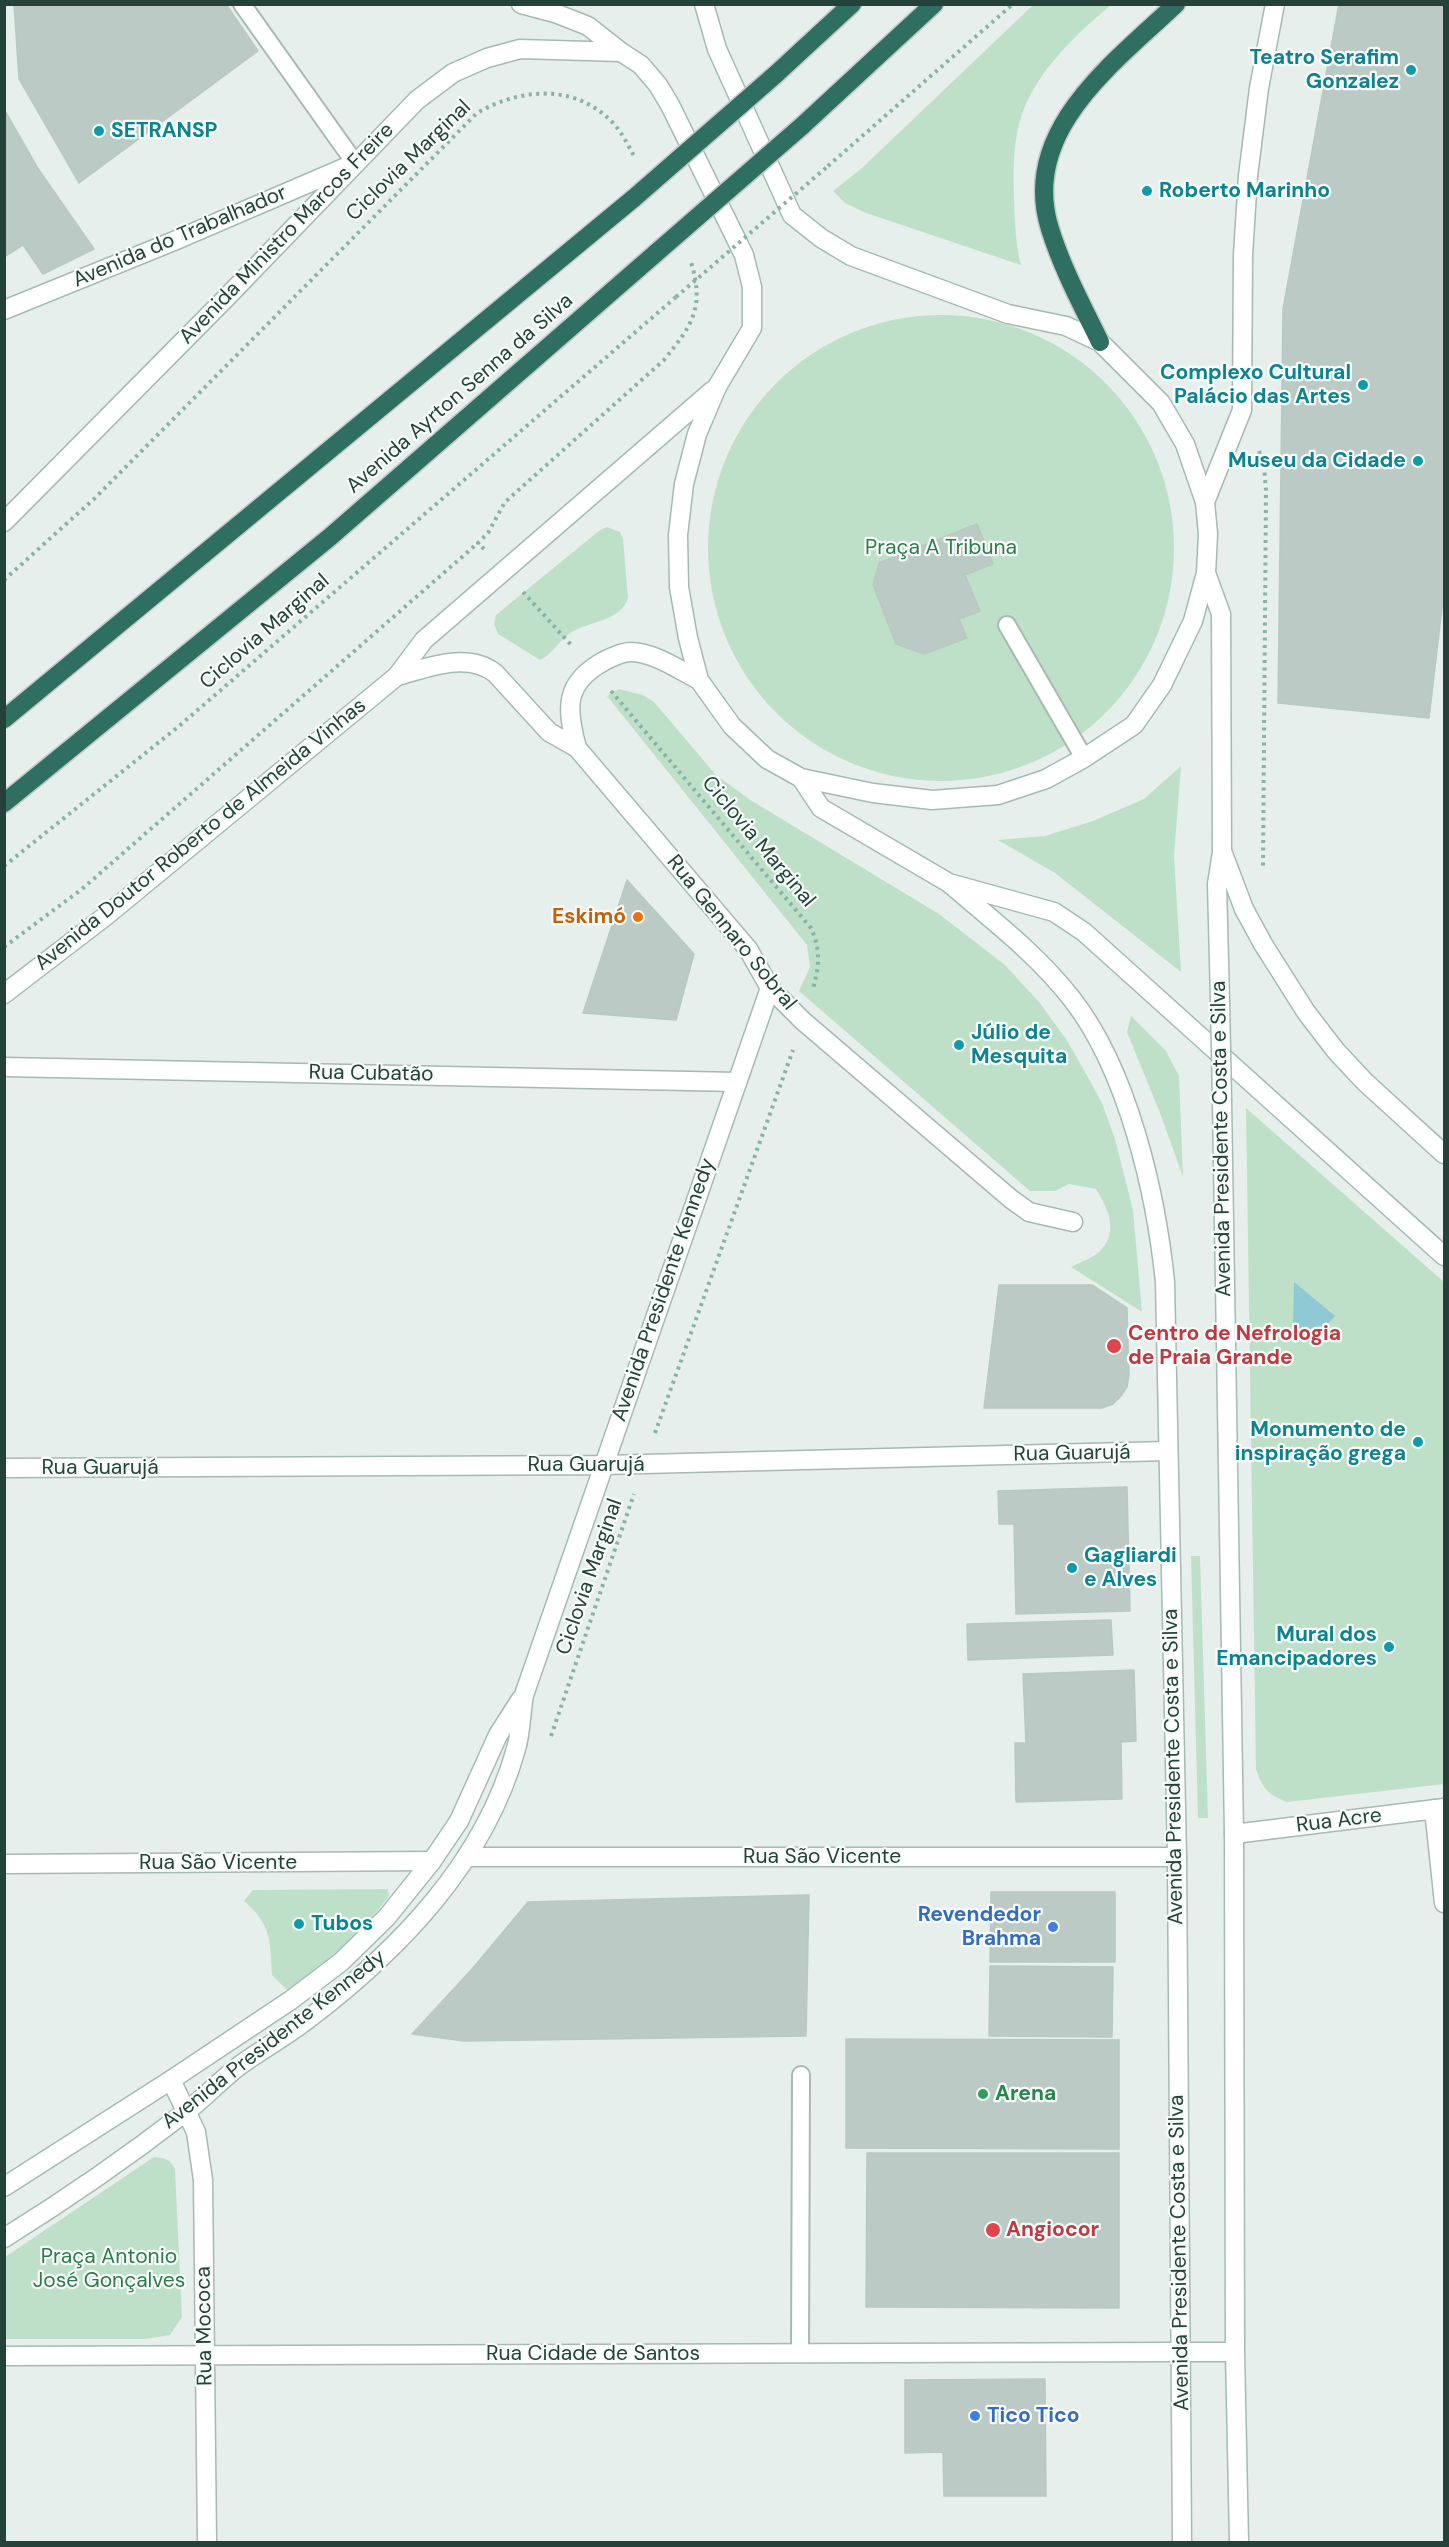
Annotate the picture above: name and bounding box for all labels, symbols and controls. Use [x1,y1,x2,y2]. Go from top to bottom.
place label: Teatro Serafim Gonzalez [1249,45,1399,95]
marker: Teatro Serafim Gonzalez [1404,63,1418,77]
street label: Ciclovia Marginal [341,95,477,227]
place label: SETRANSP [111,118,217,144]
street label: Avenida Ministro Marcos Freire [174,118,400,350]
marker: SETRANSP [92,124,106,138]
place label: Roberto Marinho [1159,178,1330,204]
street label: Avenida do Trabalhador [69,181,291,293]
marker: Roberto Marinho [1140,184,1154,198]
street label: Avenida Ayrton Senna da Silva [342,289,578,499]
place label: Complexo Cultural Palácio das Artes [1160,360,1351,410]
marker: Complexo Cultural Palácio das Artes [1356,378,1370,392]
place label: Museu da Cidade [1228,448,1406,474]
marker: Museu da Cidade [1411,454,1425,468]
park label: Praça A Tribuna [865,535,1017,561]
street label: Ciclovia Marginal [195,569,335,695]
street label: Avenida Doutor Roberto de Almeida Vinhas [30,693,372,977]
street label: Ciclovia Marginal [696,771,820,913]
street label: Rua Gennaro Sobral [661,850,801,1016]
place label: Eskimó [552,904,626,930]
marker: Eskimó [631,910,645,924]
street label: Avenida Presidente Costa e Silva [1207,981,1237,1297]
place label: Júlio de Mesquita [971,1020,1067,1070]
marker: Júlio de Mesquita [952,1038,966,1052]
street label: Rua Cubatão [308,1060,434,1088]
street label: Avenida Presidente Kennedy [607,1155,721,1425]
place label: Centro de Nefrologia de Praia Grande [1128,1321,1341,1371]
marker: Centro de Nefrologia de Praia Grande [1105,1337,1123,1355]
place label: Monumento de inspiração grega [1235,1417,1406,1467]
marker: Monumento de inspiração grega [1411,1435,1425,1449]
street label: Rua Guarujá [1013,1440,1131,1468]
street label: Rua Guarujá [527,1452,645,1478]
street label: Rua Guarujá [41,1455,159,1481]
street label: Ciclovia Marginal [551,1496,629,1658]
place label: Gagliardi e Alves [1084,1543,1177,1593]
marker: Gagliardi e Alves [1065,1561,1079,1575]
street label: Avenida Presidente Costa e Silva [1159,1609,1189,1925]
place label: Mural dos Emancipadores [1216,1622,1377,1672]
marker: Mural dos Emancipadores [1382,1640,1396,1654]
street label: Rua Acre [1295,1803,1383,1839]
street label: Rua São Vicente [743,1844,901,1870]
street label: Rua São Vicente [139,1850,297,1876]
place label: Revendedor Brahma [918,1902,1041,1952]
place label: Tubos [311,1911,373,1937]
marker: Tubos [292,1917,306,1931]
marker: Revendedor Brahma [1046,1920,1060,1934]
street label: Avenida Presidente Kennedy [157,1945,391,2135]
place label: Arena [995,2081,1056,2107]
marker: Arena [976,2087,990,2101]
street label: Avenida Presidente Costa e Silva [1165,2095,1195,2411]
place label: Angiocor [1006,2217,1099,2243]
marker: Angiocor [984,2221,1002,2239]
park label: Praça Antonio José Gonçalves [33,2244,185,2294]
street label: Rua Mococa [191,2266,219,2386]
street label: Rua Cidade de Santos [486,2341,700,2367]
place label: Tico Tico [987,2403,1080,2429]
marker: Tico Tico [968,2409,982,2423]

